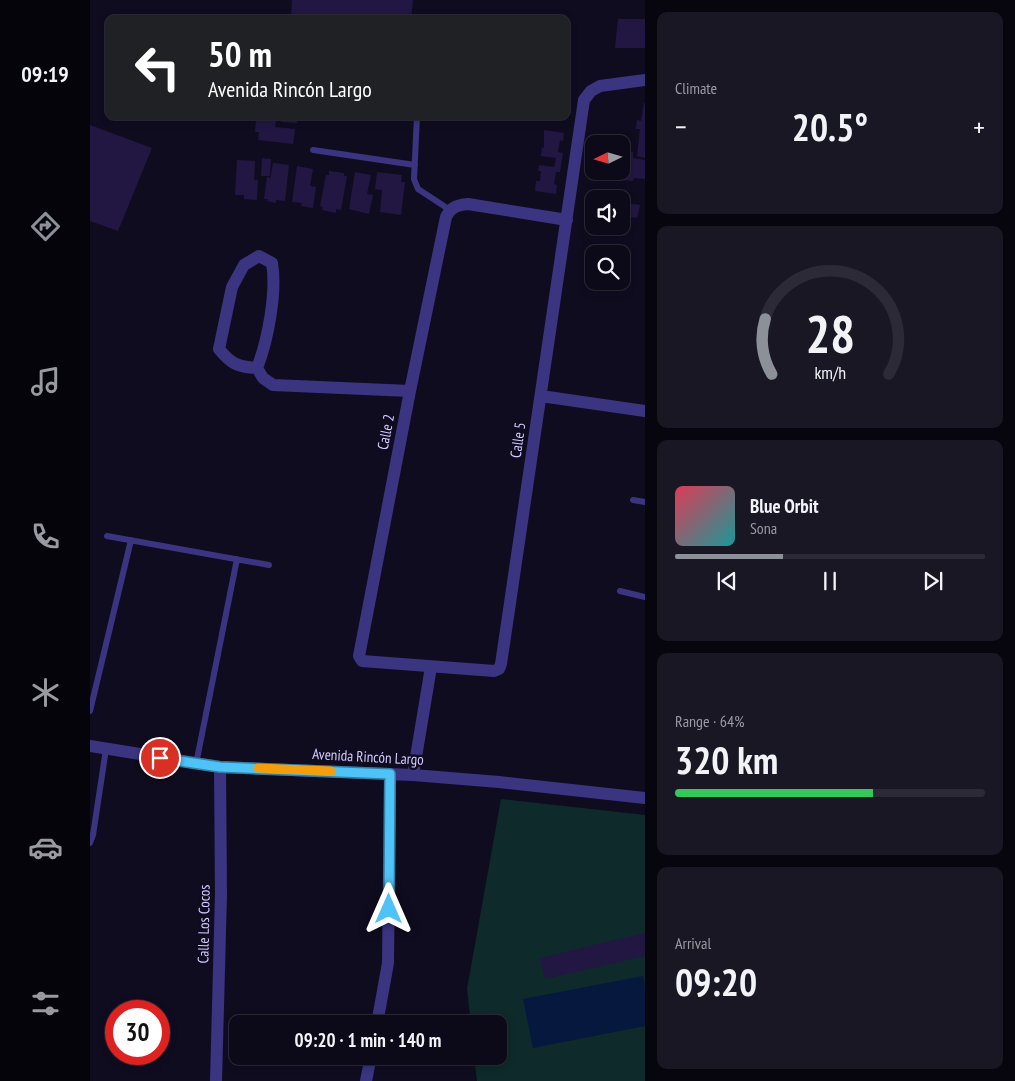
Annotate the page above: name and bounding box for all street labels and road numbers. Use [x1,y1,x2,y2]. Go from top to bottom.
street label: Calle 2 [373,413,398,451]
street label: Calle 5 [506,421,529,459]
street label: Avenida Rincón Largo [312,744,424,769]
street label: Calle Los Cocos [193,884,214,964]

